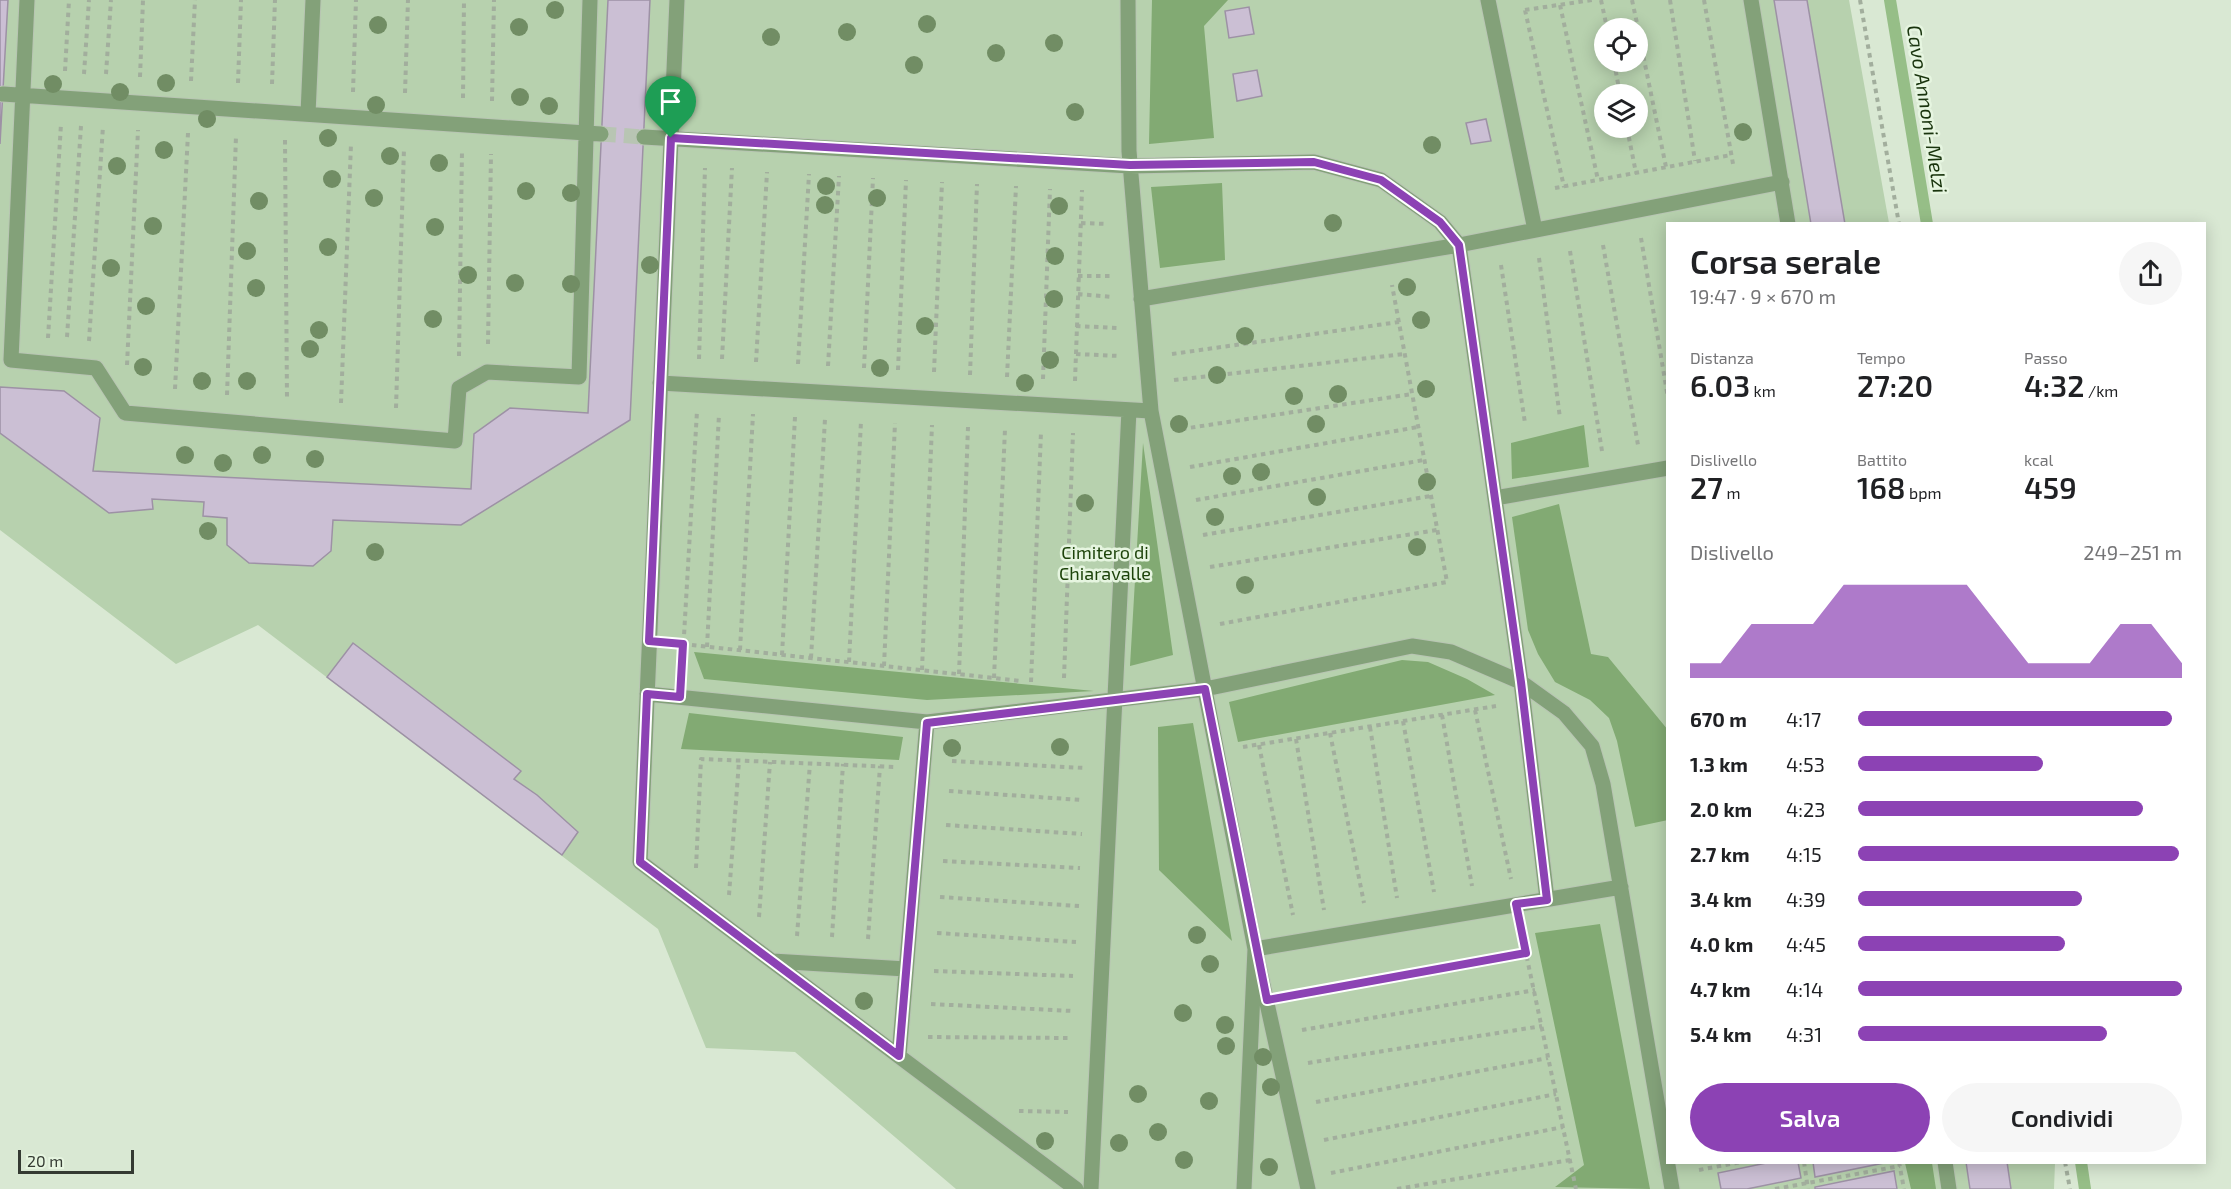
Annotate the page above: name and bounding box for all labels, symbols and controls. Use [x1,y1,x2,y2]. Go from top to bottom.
map controls [1594,18,1648,138]
button: locate [1594,18,1648,72]
water label: Cavo Annoni-Melzi [1903,23,1953,195]
pin [645,76,696,138]
button: layers [1594,84,1648,138]
icon: arrive [654,85,687,118]
text: Corsa serale [1690,241,1881,281]
button: share [2119,242,2182,305]
text: 19:47 · 9 × 670 m [1690,284,1836,308]
text: Distanza [1690,348,1754,367]
text: Tempo [1857,348,1905,367]
text: Passo [2024,348,2068,367]
text: 6.03 [1690,367,1750,403]
text: 27:20 [1857,367,1933,403]
text: 4:32 [2024,367,2084,403]
text: km [1750,381,1776,400]
text: /km [2084,381,2118,400]
text: Dislivello [1690,450,1757,469]
text: Battito [1857,450,1907,469]
text: kcal [2024,450,2053,469]
text: 27 [1690,469,1723,505]
text: 168 [1857,469,1905,505]
text: 459 [2024,469,2077,505]
text: m [1723,483,1740,502]
text: bpm [1905,483,1941,502]
text: Dislivello [1690,540,1774,564]
text: 249–251 m [2083,540,2182,564]
park label: Cimitero di Chiaravalle [1059,541,1151,584]
text: 670 m [1690,707,1747,731]
text: 4:17 [1786,707,1821,731]
text: 1.3 km [1690,752,1748,776]
text: 4:53 [1786,752,1825,776]
text: 2.0 km [1690,797,1752,821]
text: 4:23 [1786,797,1825,821]
text: 2.7 km [1690,842,1750,866]
text: 4:15 [1786,842,1822,866]
text: 3.4 km [1690,887,1752,911]
text: 4:39 [1786,887,1826,911]
text: 4.0 km [1690,932,1753,956]
text: 4:45 [1786,932,1826,956]
text: 4.7 km [1690,977,1751,1001]
text: 4:14 [1786,977,1823,1001]
text: 5.4 km [1690,1022,1752,1046]
text: 4:31 [1786,1022,1822,1046]
button: Salva [1690,1083,1930,1152]
button: Condividi [1942,1083,2182,1152]
scale bar [18,1147,134,1174]
text: 20 m [27,1151,63,1170]

